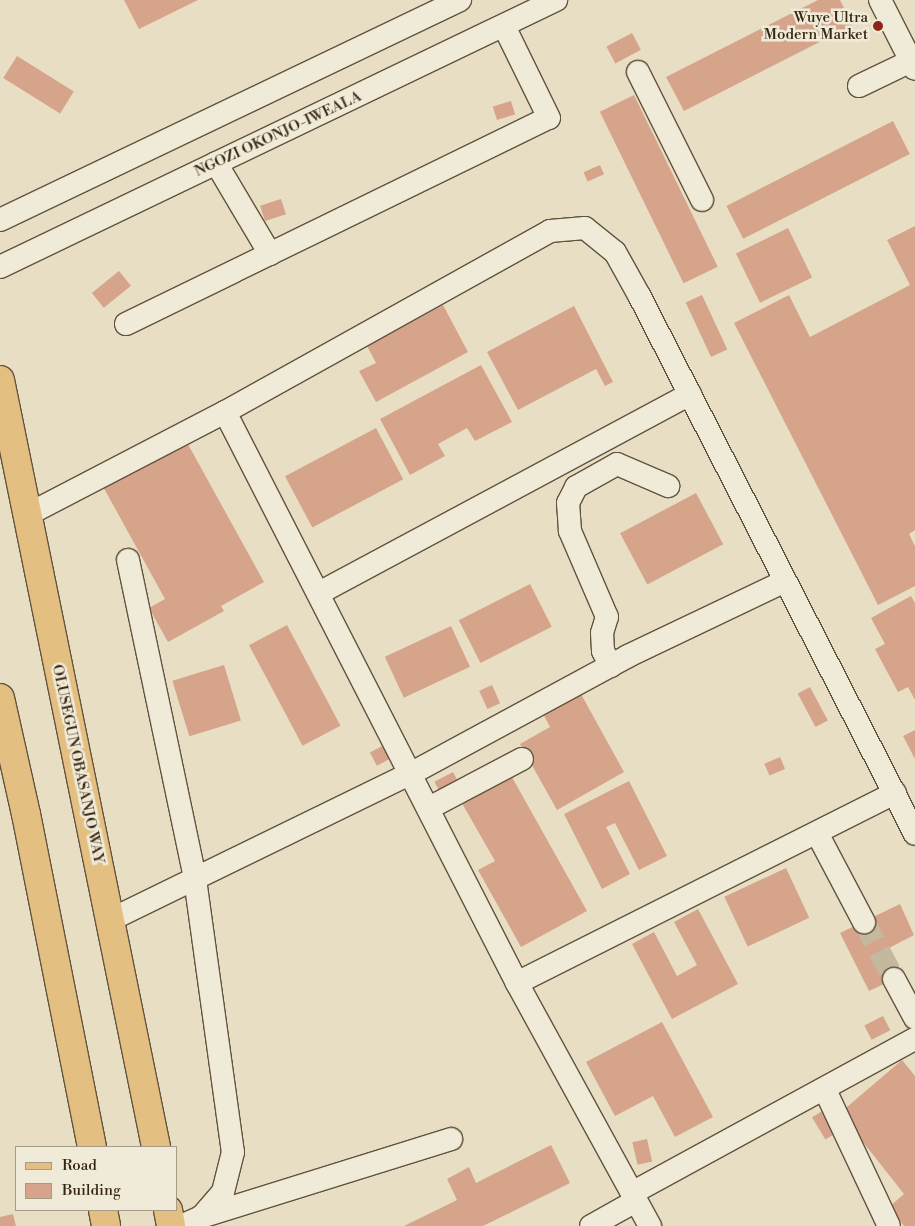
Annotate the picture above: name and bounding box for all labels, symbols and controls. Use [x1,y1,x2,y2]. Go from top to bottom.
place label: Wuye Ultra Modern Market [764,8,868,43]
marker: Wuye Ultra Modern Market [872,20,884,32]
street label: NGOZI OKONJO-IWEALA [192,87,364,181]
street label: OLUSEGUN OBASANJO WAY [48,663,108,865]
legend [15,1146,178,1211]
text: Road [62,1156,97,1175]
text: Building [62,1181,121,1200]

